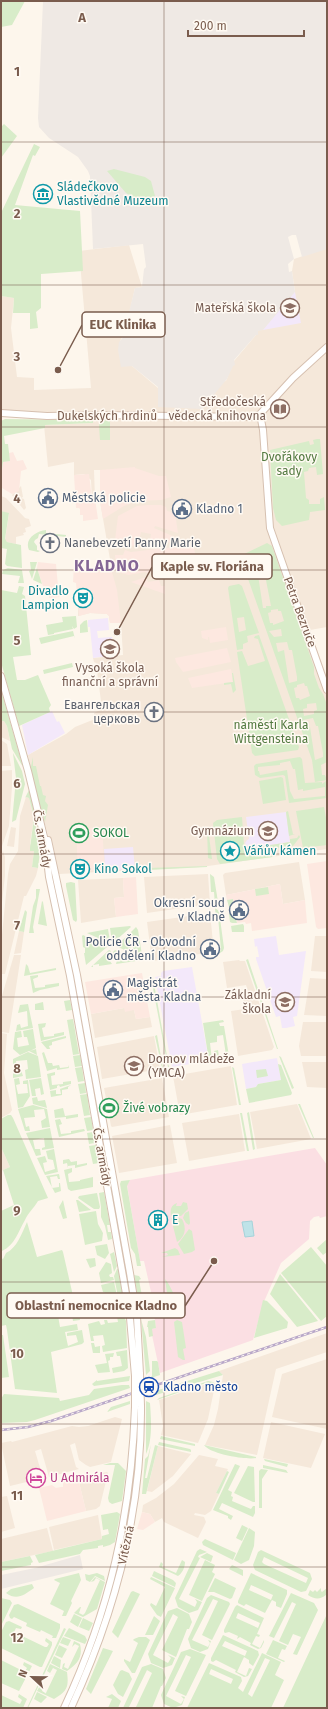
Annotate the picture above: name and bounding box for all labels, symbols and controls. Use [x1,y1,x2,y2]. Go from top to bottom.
text: A [77,10,86,25]
scale bar [188,12,304,38]
text: 200 m [194,19,227,33]
text: 1 [14,64,20,79]
place label: Sládečkovo Vlastivědné Muzeum [57,180,168,208]
museum icon: Sládečkovo Vlastivědné Muzeum [32,183,54,205]
text: 2 [14,206,21,221]
school or university icon: Mateřská škola [279,297,301,319]
place label: Mateřská škola [195,301,276,315]
callout: EUC Klinika [82,312,165,337]
text: EUC Klinika [90,317,156,332]
text: 3 [13,349,21,364]
place label: Středočeská vědecká knihovna [168,395,266,423]
library icon: Středočeská vědecká knihovna [269,398,291,420]
street label: Dukelských hrdinů [57,409,157,423]
park label: Dvořákovy sady [261,450,317,478]
public building icon: Městská policie [37,487,59,509]
text: 4 [13,491,21,506]
place label: Městská policie [62,491,146,505]
public building icon: Kladno 1 [171,498,193,520]
place label: Kladno 1 [196,502,243,516]
church icon: Nanebevzetí Panny Marie [39,532,61,554]
place label: Nanebevzetí Panny Marie [64,536,201,550]
callout: Kaple sv. Floriána [152,554,272,579]
district label: KLADNO [74,556,140,575]
text: Kaple sv. Floriána [160,559,264,574]
street label: Petra Bezruče [281,575,319,649]
place label: Divadlo Lampion [22,584,69,612]
theatre icon: Divadlo Lampion [72,587,94,609]
text: 5 [14,633,21,648]
school or university icon: Vysoká škola finanční a správní [99,638,121,660]
place label: Vysoká škola finanční a správní [62,661,159,689]
place label: Евангельская церковь [64,698,140,726]
church icon: Евангельская церковь [143,701,165,723]
park label: náměstí Karla Wittgensteina [233,718,309,746]
text: 6 [13,776,21,791]
street label: Čs. armády [30,808,55,869]
school or university icon: Gymnázium [257,820,279,842]
sports icon: SOKOL [68,822,90,844]
place label: Gymnázium [191,824,254,838]
place label: SOKOL [93,826,129,840]
place icon: Váňův kámen [219,840,241,862]
place label: Váňův kámen [244,844,316,858]
theatre icon: Kino Sokol [69,858,91,880]
place label: Kino Sokol [94,862,152,876]
place label: Okresní soud v Kladně [154,896,225,924]
public building icon: Okresní soud v Kladně [228,899,250,921]
text: 7 [14,918,20,933]
place label: Policie ČR - Obvodní oddělení Kladno [86,934,197,963]
public building icon: Policie ČR - Obvodní oddělení Kladno [199,938,221,960]
place label: Magistrát města Kladna [127,976,201,1004]
public building icon: Magistrát města Kladna [102,979,124,1001]
place label: Základní škola [225,988,272,1016]
school or university icon: Základní škola [274,991,296,1013]
place label: Domov mládeže (YMCA) [148,1052,235,1080]
school or university icon: Domov mládeže (YMCA) [123,1055,145,1077]
text: 8 [13,1061,21,1076]
sports icon: Živé vobrazy [98,1097,120,1119]
place label: Živé vobrazy [123,1100,190,1115]
street label: Čs. armády [90,1126,115,1187]
text: 9 [13,1203,21,1218]
building icon: E [147,1209,169,1231]
place label: E [172,1213,178,1227]
callout: Oblastní nemocnice Kladno [7,1293,185,1318]
text: Oblastní nemocnice Kladno [15,1298,177,1313]
text: 10 [10,1346,24,1361]
station icon: Kladno město [138,1376,160,1398]
place label: Kladno město [163,1380,238,1394]
hotel icon: U Admirála [25,1467,47,1489]
place label: U Admirála [50,1471,109,1485]
text: 11 [11,1488,23,1503]
street label: Vítězná [115,1524,137,1566]
text: 12 [11,1630,24,1645]
north arrow [12,1657,52,1697]
text: N [16,1668,31,1679]

